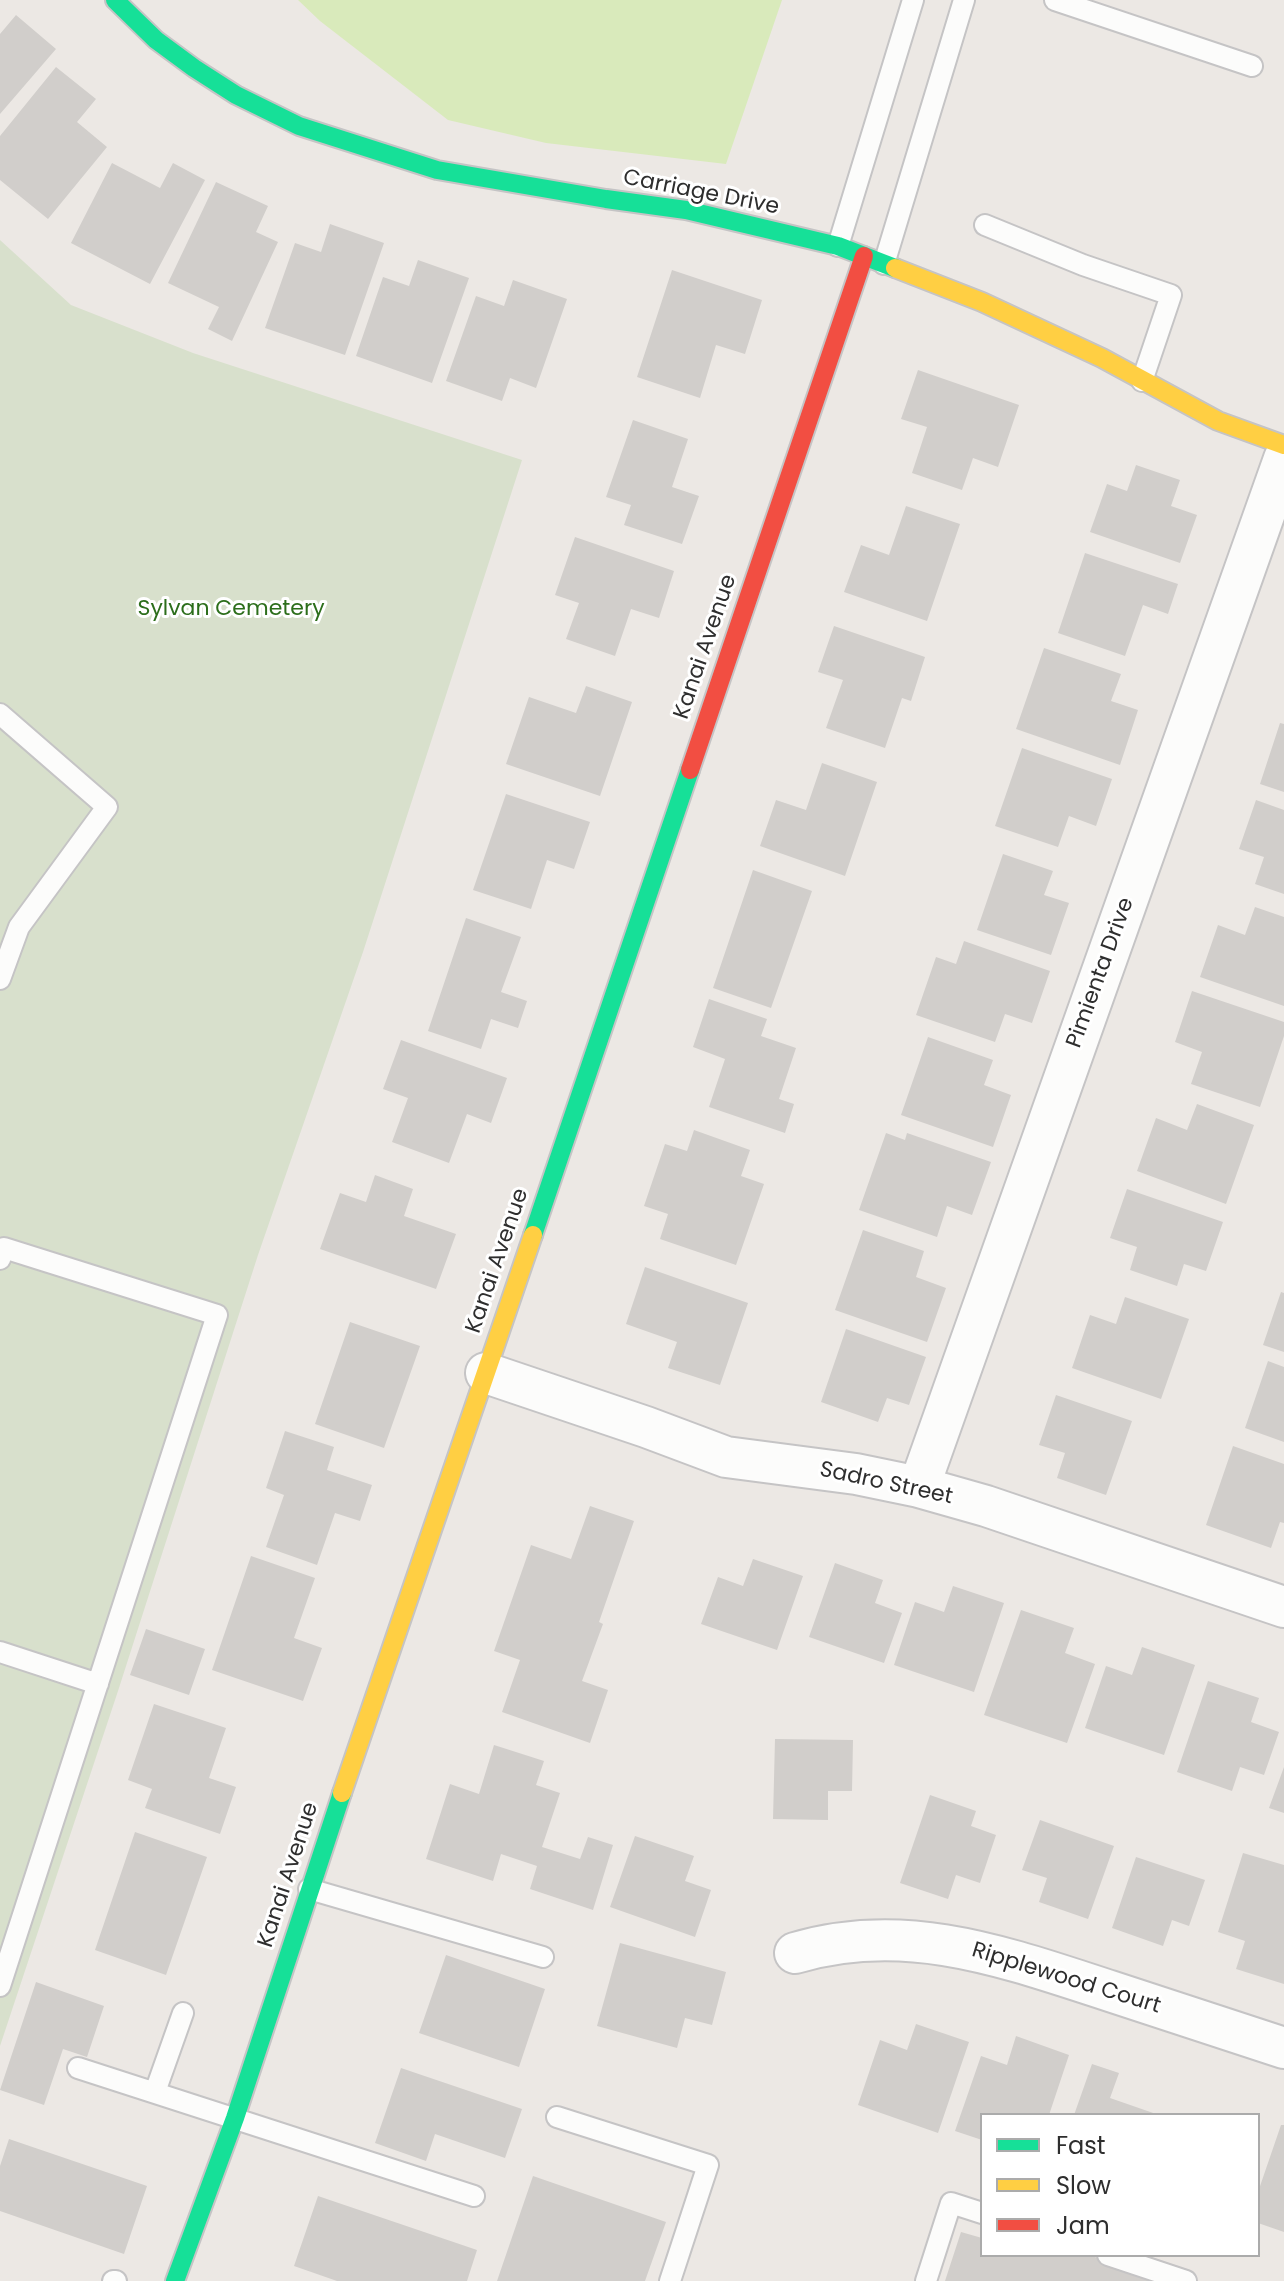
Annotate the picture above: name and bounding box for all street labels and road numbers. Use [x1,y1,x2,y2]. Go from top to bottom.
street label: Carriage Drive [621,165,781,221]
street label: Kanai Avenue [669,571,743,723]
street label: Pimienta Drive [1062,894,1140,1052]
street label: Kanai Avenue [461,1185,535,1337]
street label: Sadro Street [817,1457,955,1511]
street label: Kanai Avenue [253,1799,325,1951]
street label: Ripplewood Court [968,1938,1164,2020]

